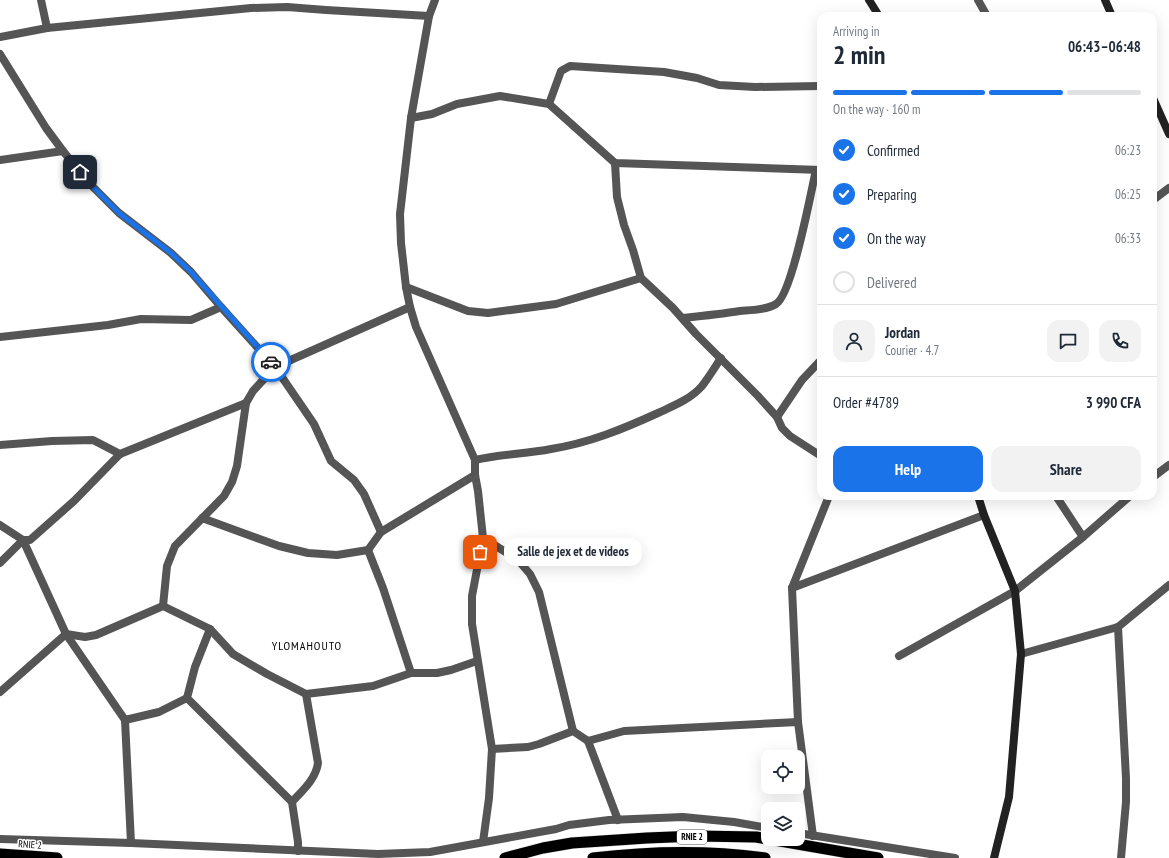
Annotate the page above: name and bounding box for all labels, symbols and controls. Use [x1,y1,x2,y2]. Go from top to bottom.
text: Arriving in [833,23,880,40]
text: 06:43–06:48 [1068,37,1141,56]
text: 2 min [833,38,886,71]
text: On the way · 160 m [833,101,920,118]
icon: check [833,139,855,161]
text: Confirmed [867,141,920,160]
text: 06:23 [1115,142,1141,159]
pin [63,155,97,189]
icon: home [69,161,91,183]
icon: check [833,183,855,205]
text: Preparing [867,185,917,204]
text: 06:25 [1115,186,1141,203]
icon: check [833,227,855,249]
text: On the way [867,229,926,248]
text: 06:33 [1115,230,1141,247]
text: Delivered [867,273,917,292]
button: person [833,320,875,362]
button: chat [1047,320,1089,362]
button: phone [1099,320,1141,362]
text: Jordan [885,323,920,342]
courier [251,342,291,382]
text: Courier · 4.7 [885,342,939,359]
icon: car [260,351,282,373]
text: Order #4789 [833,393,899,412]
text: 3 990 CFA [1086,393,1141,412]
button: Help [833,446,983,492]
button: Share [991,446,1141,492]
pin [463,535,497,569]
callout: Salle de jex et de videos [504,538,642,566]
icon: bag [469,541,491,563]
text: Salle de jex et de videos [517,543,629,560]
district label: YLOMAHOUTO [272,638,342,653]
map controls [761,750,805,846]
button: locate [761,750,805,794]
button: layers [761,802,805,846]
road number: RNIE 2 [677,830,707,844]
street label: RNIE 2 [18,837,42,852]

